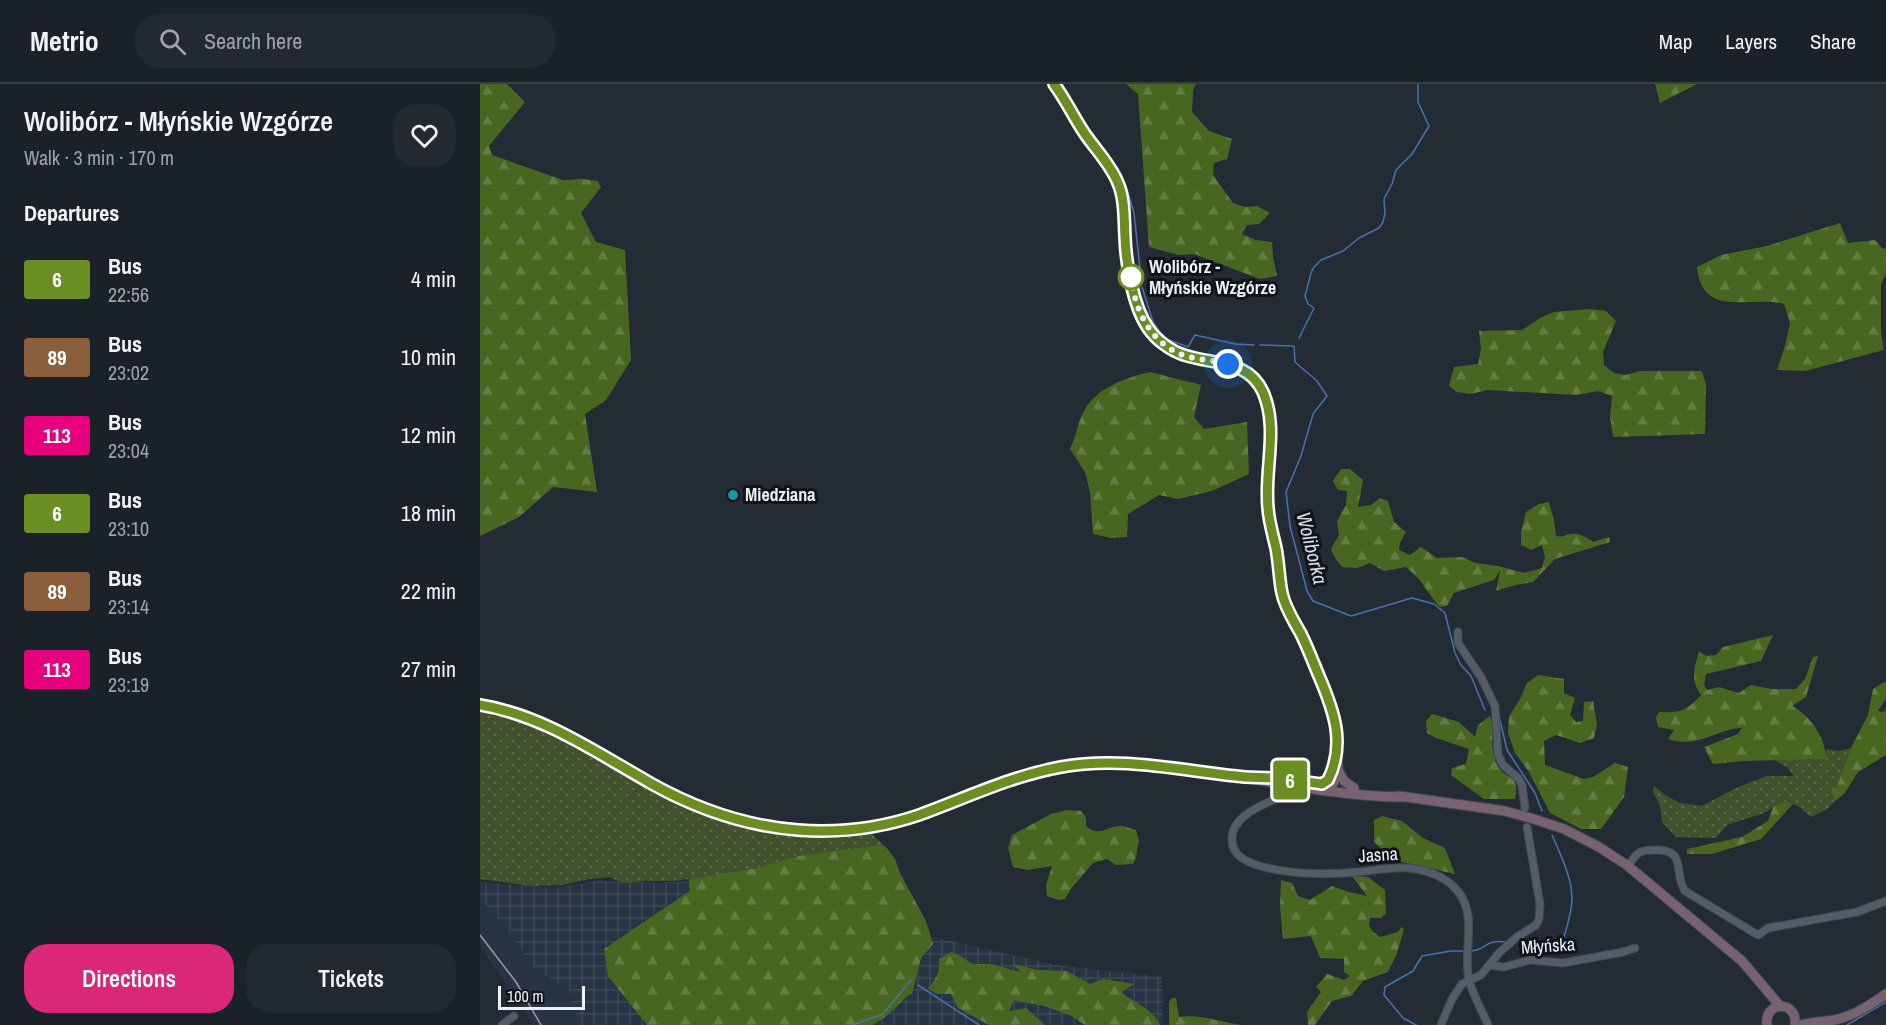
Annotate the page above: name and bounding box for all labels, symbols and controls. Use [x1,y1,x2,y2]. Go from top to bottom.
search box [135,14,555,68]
text: Metrio [30,22,99,60]
icon: search [156,25,189,58]
text: Search here [204,26,302,56]
text: Map [1659,27,1692,56]
text: Layers [1725,27,1777,56]
text: Share [1810,27,1856,56]
text: Wolibórz - Młyńskie Wzgórze [24,102,333,140]
button: heart [393,104,456,167]
text: Walk · 3 min · 170 m [24,144,174,171]
text: Departures [24,198,119,228]
text: Bus [108,251,142,281]
place label: Wolibórz - Młyńskie Wzgórze [1149,254,1276,300]
text: 4 min [411,264,456,294]
marker: Wolibórz - Młyńskie Wzgórze [1118,264,1144,290]
text: 6 [52,265,62,294]
text: 22:56 [108,281,149,308]
text: Bus [108,329,142,359]
text: 10 min [401,342,456,372]
text: 89 [47,343,67,372]
your location [1213,349,1243,379]
text: 23:02 [108,359,149,386]
text: Bus [108,407,142,437]
text: 12 min [401,420,456,450]
text: 113 [43,421,71,450]
text: 23:04 [108,437,149,464]
place label: Miedziana [745,482,816,507]
text: Bus [108,485,142,515]
marker: Miedziana [726,488,740,502]
text: 18 min [401,498,456,528]
text: 6 [52,499,62,528]
water label: Woliborka [1290,509,1334,587]
text: 23:10 [108,515,149,542]
text: Bus [108,563,142,593]
text: 22 min [401,576,456,606]
text: 89 [47,577,67,606]
text: 23:14 [108,593,149,620]
text: Bus [108,641,142,671]
text: 27 min [401,654,456,684]
text: 113 [43,655,71,684]
text: 23:19 [108,671,149,698]
line badge: 6 [1270,760,1310,800]
text: 6 [1285,766,1295,795]
street label: Jasna [1357,841,1398,868]
street label: Młyńska [1520,931,1576,960]
button: Directions [24,944,234,1013]
button: Tickets [246,944,456,1013]
scale bar [498,983,585,1010]
text: 100 m [507,985,543,1007]

